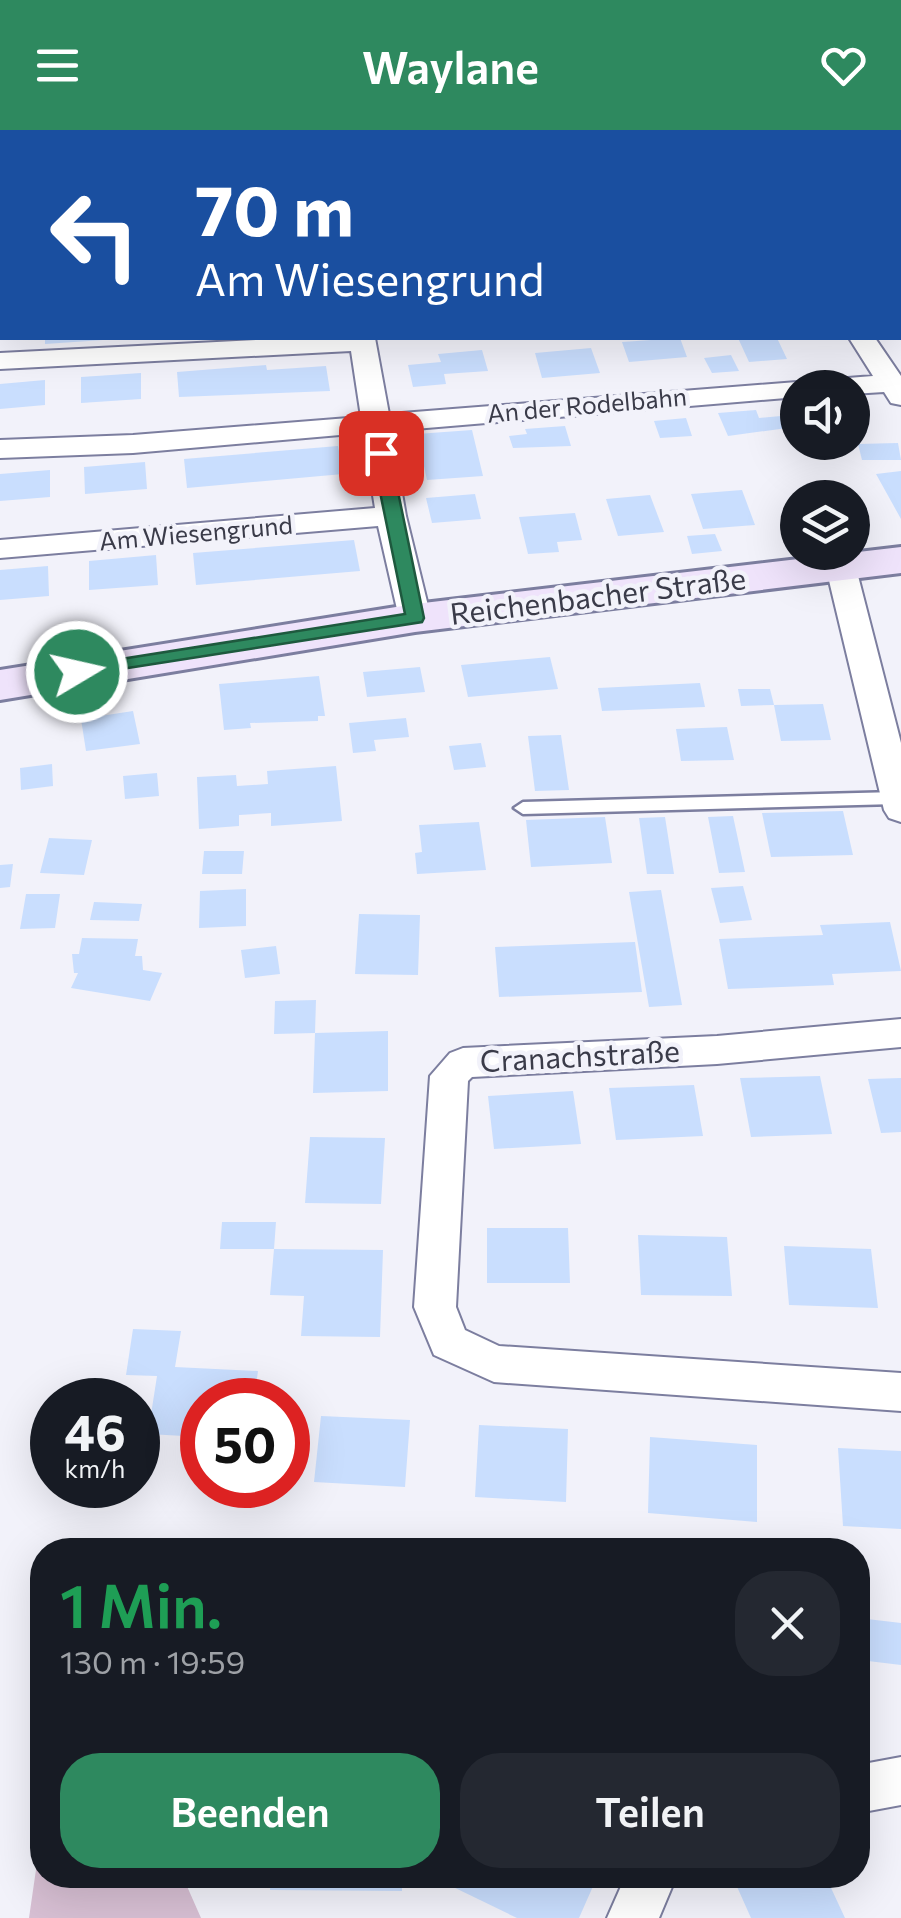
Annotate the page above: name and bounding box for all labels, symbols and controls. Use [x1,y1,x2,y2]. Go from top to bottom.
icon: menu [30,38,85,93]
text: Waylane [362,38,539,93]
icon: heart [816,38,871,93]
text: 70 m [195,165,354,250]
icon: left [30,170,160,300]
text: Am Wiesengrund [195,250,544,305]
map controls [780,370,870,570]
button: sound [780,370,870,460]
street label: An der Rodelbahn [486,380,688,428]
pin [339,411,424,496]
icon: arrive [354,426,409,481]
button: layers [780,480,870,570]
street label: Am Wiesengrund [98,509,294,555]
street label: Reichenbacher Straße [448,558,748,631]
position arrow [25,620,129,724]
street label: Cranachstraße [479,1031,681,1078]
speed limit sign: 50 [180,1378,310,1508]
text: 46 [64,1400,126,1461]
text: km/h [65,1453,125,1483]
text: 1 Min. [60,1567,222,1640]
button: close [735,1571,840,1676]
text: 130 m · 19:59 [60,1641,245,1681]
button: Beenden [60,1753,440,1868]
button: Teilen [460,1753,840,1868]

